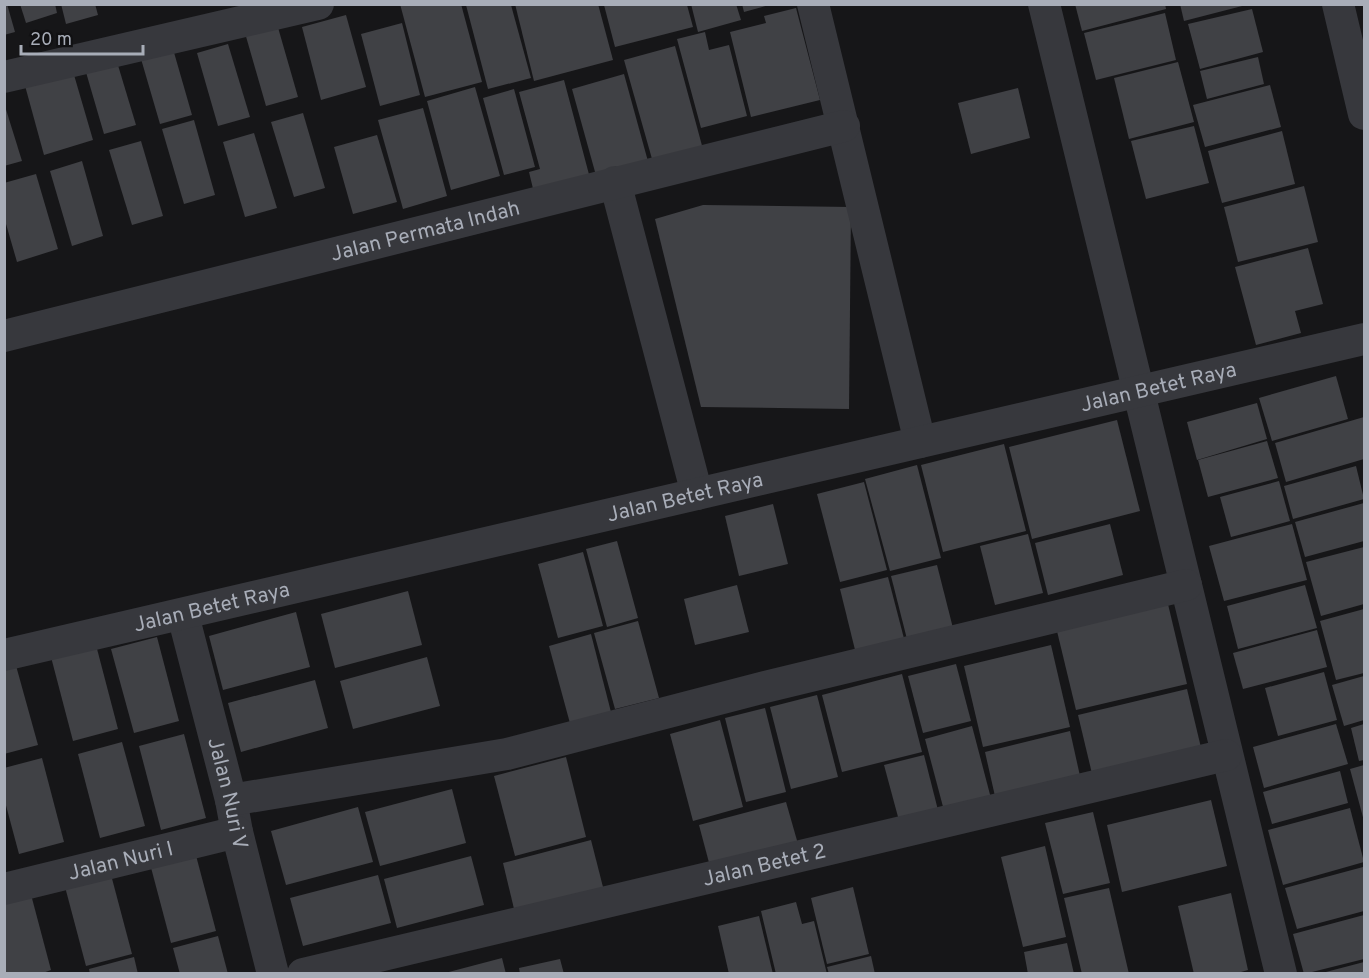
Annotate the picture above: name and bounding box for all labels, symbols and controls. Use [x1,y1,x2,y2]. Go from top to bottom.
scale bar [21,18,142,56]
text: 20 m [30,29,72,52]
street label: Jalan Permata Indah [328,196,523,269]
street label: Jalan Betet Raya [1078,357,1239,419]
street label: Jalan Betet Raya [604,467,766,529]
street label: Jalan Betet Raya [131,577,293,639]
street label: Jalan Nuri V [200,735,253,853]
street label: Jalan Nuri I [66,836,176,888]
street label: Jalan Betet 2 [700,838,829,894]

